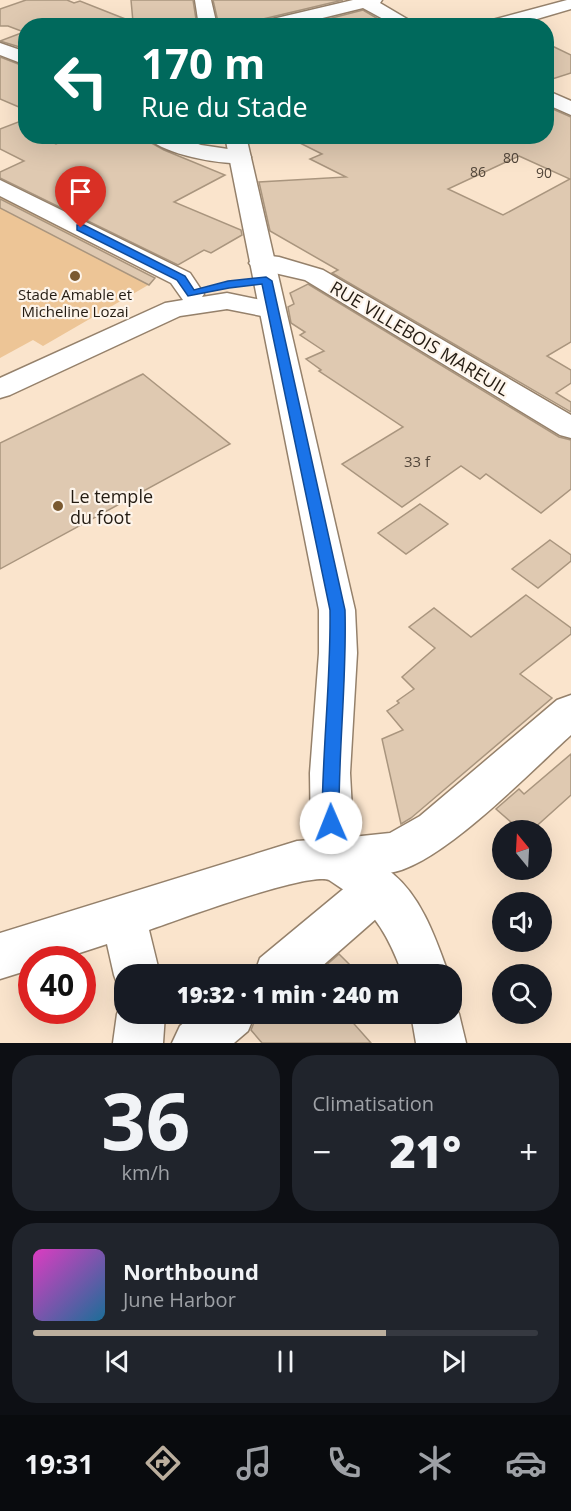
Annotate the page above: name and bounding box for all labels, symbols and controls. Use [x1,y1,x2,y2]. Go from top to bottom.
text: 170 m [141,34,265,91]
icon: left [42,42,120,120]
text: Rue du Stade [141,88,308,125]
house number: 80 [503,148,519,167]
house number: 86 [470,162,486,181]
house number: 90 [536,163,552,182]
pin [55,166,106,228]
icon: arrive [64,175,97,208]
marker: Stade Amable et Micheline Lozai [68,269,82,283]
street label: RUE VILLEBOIS MAREUIL [326,275,514,401]
place label: Stade Amable et Micheline Lozai [18,284,132,321]
house number: 33 f [404,451,431,471]
place label: Le temple du foot [70,484,153,529]
marker: Le temple du foot [51,499,65,513]
position arrow [299,791,363,855]
north arrow [492,820,552,880]
map controls [492,820,552,1024]
button: sound [492,892,552,952]
speed limit sign: 40 [18,946,96,1024]
button: search [492,964,552,1024]
text: 19:32 · 1 min · 240 m [177,979,399,1009]
text: 36 [101,1067,190,1173]
text: Climatisation [313,1090,434,1117]
text: 21° [389,1120,461,1181]
text: − [313,1129,331,1174]
text: + [519,1129,538,1174]
text: km/h [121,1159,170,1186]
text: Northbound [123,1256,259,1286]
text: June Harbor [123,1286,236,1313]
icon: previous [101,1345,134,1378]
icon: pause [269,1345,302,1378]
icon: next [437,1345,470,1378]
icon: directions [142,1442,184,1484]
icon: music [233,1442,275,1484]
icon: phone [323,1442,365,1484]
icon: climate [414,1442,456,1484]
icon: car [505,1442,547,1484]
text: 19:31 [24,1445,94,1482]

